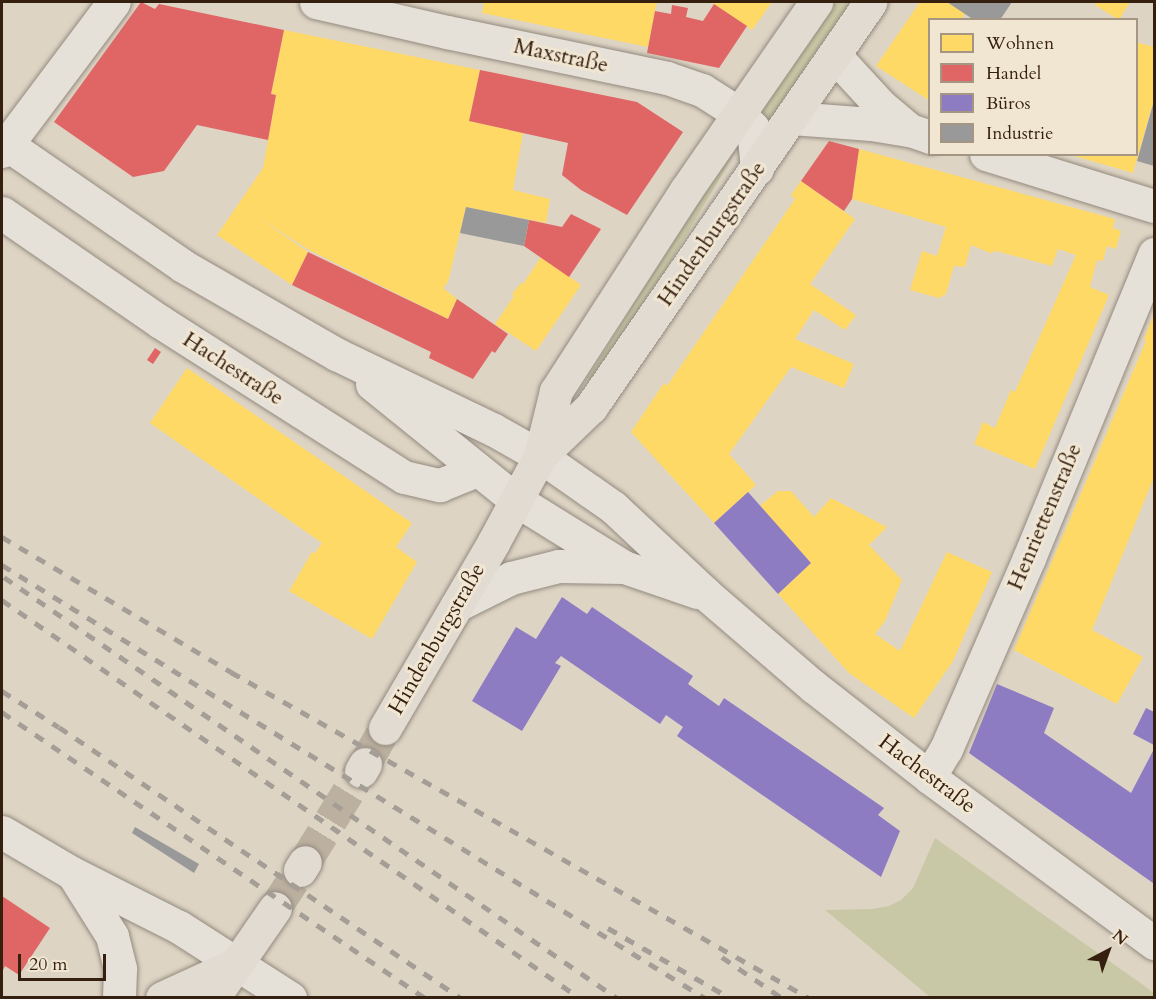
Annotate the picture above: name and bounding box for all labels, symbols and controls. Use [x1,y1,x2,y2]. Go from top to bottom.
legend [928,18,1138,156]
text: Wohnen [986,31,1054,56]
street label: Maxstraße [511,33,611,79]
text: Handel [986,61,1041,86]
text: Büros [986,91,1030,116]
text: Industrie [986,121,1053,146]
street label: Hindenburgstraße [652,157,772,311]
street label: Hachestraße [178,327,288,411]
street label: Henriettenstraße [1002,440,1088,594]
street label: Hindenburgstraße [383,559,491,719]
street label: Hachestraße [873,729,981,819]
north arrow [1078,921,1138,981]
text: N [1107,925,1132,950]
scale bar [21,942,110,980]
text: 20 m [29,952,68,977]

